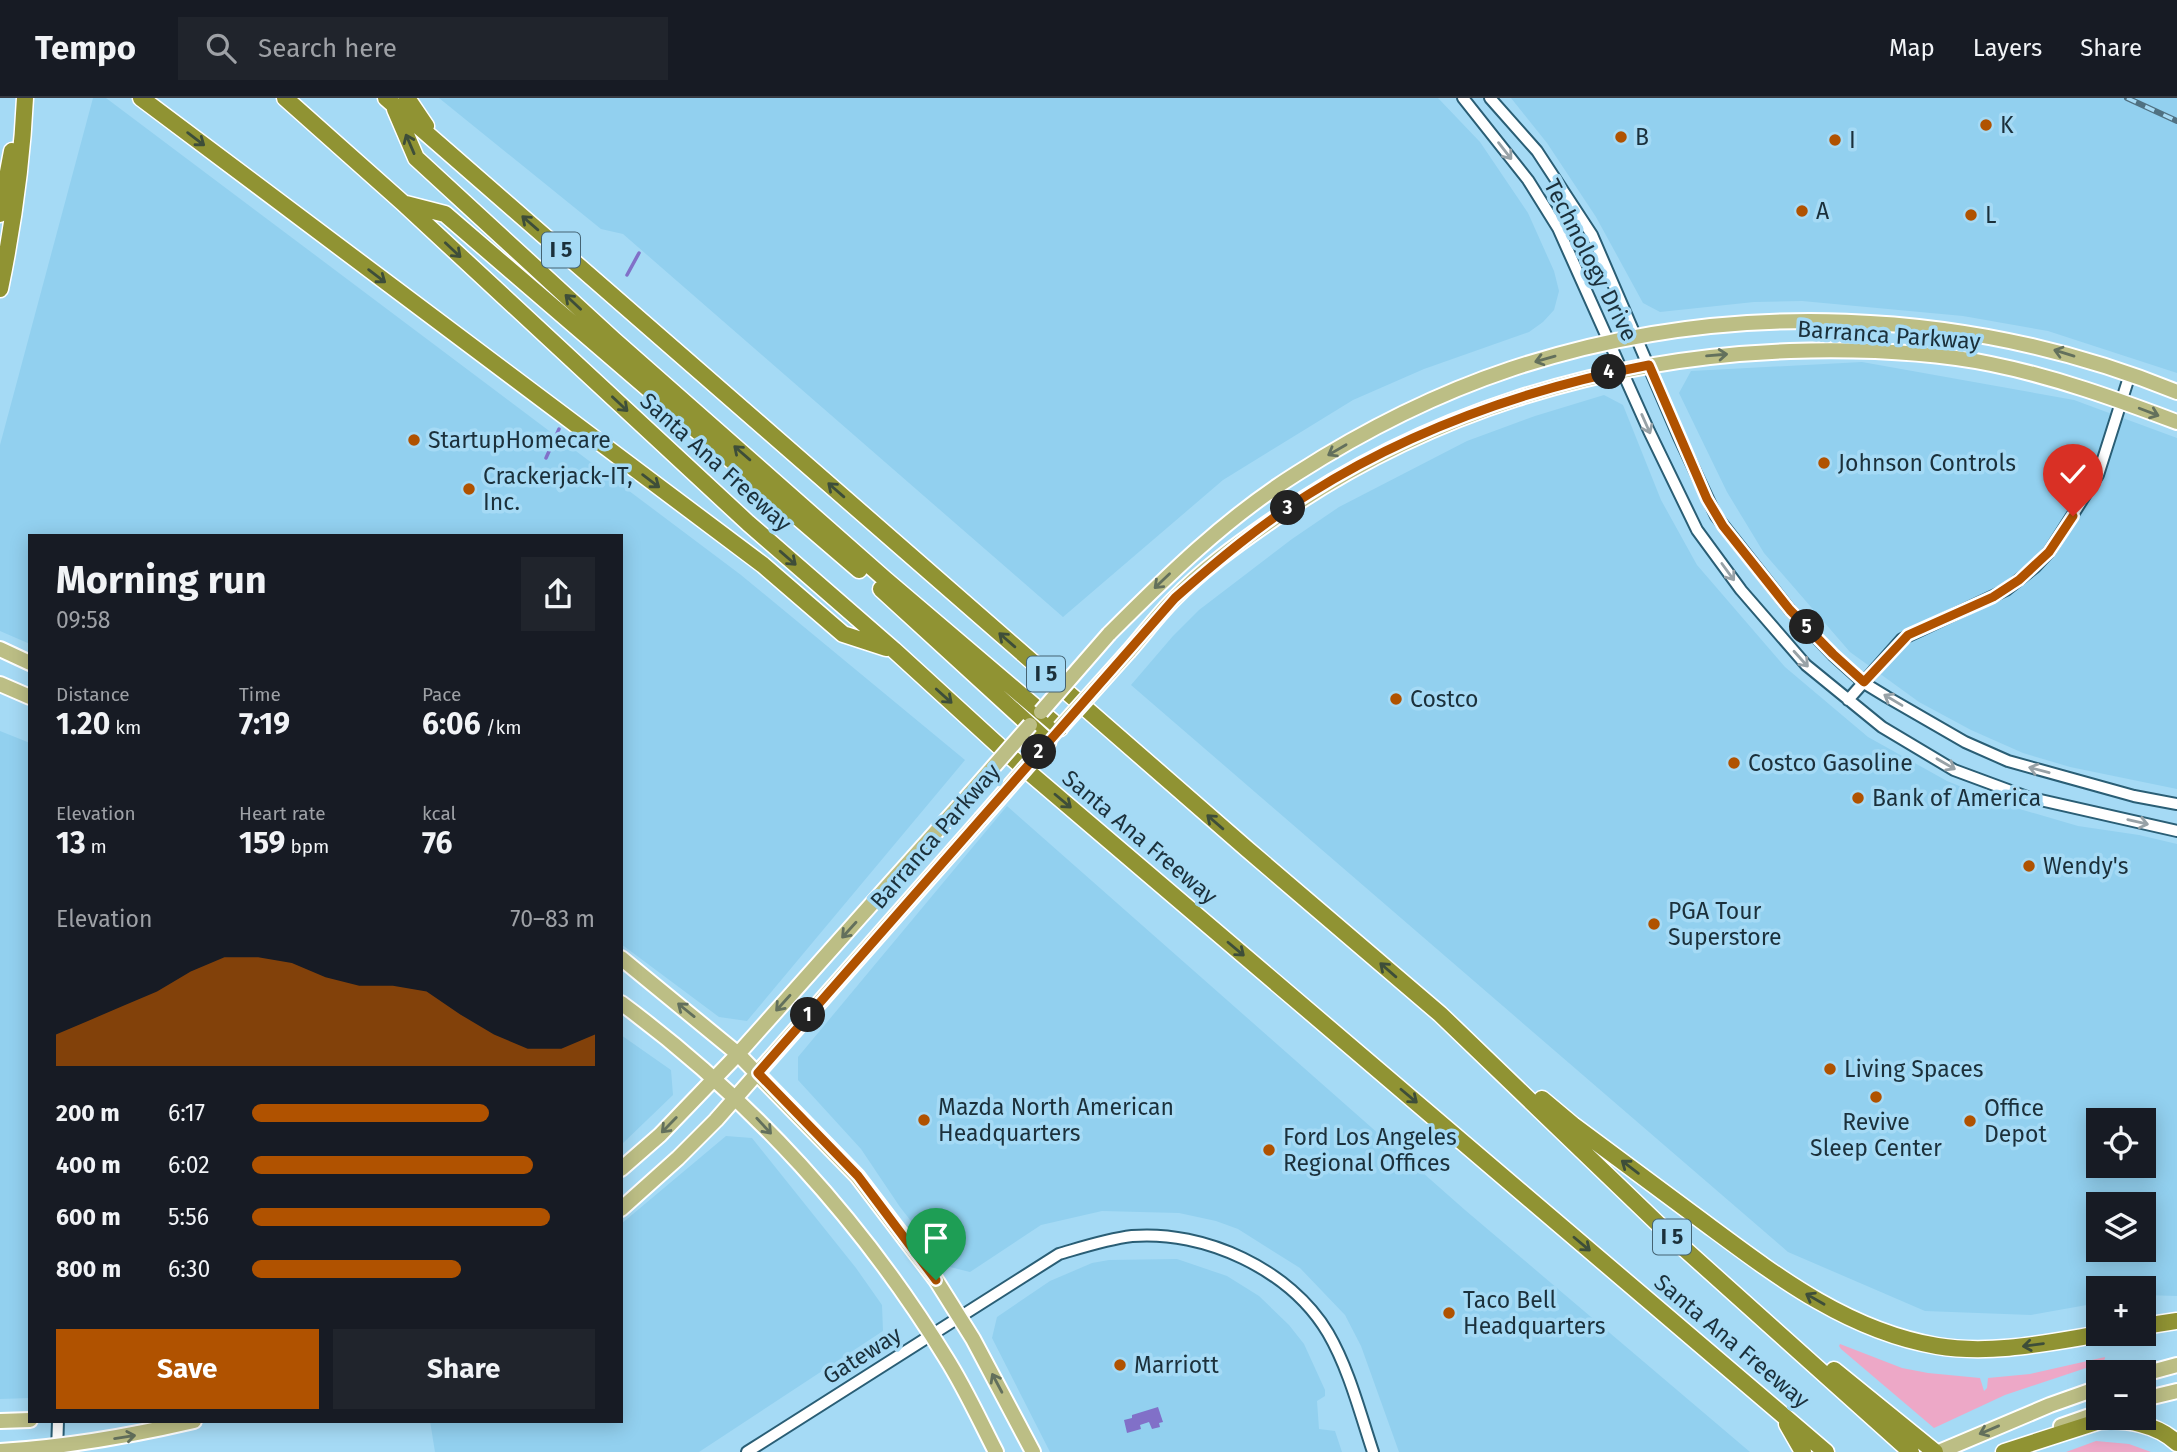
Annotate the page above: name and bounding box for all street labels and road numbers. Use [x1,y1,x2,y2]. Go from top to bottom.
street label: Technology Drive [1538,174,1644,346]
road number: I 5 [542,232,580,268]
street label: Barranca Parkway [1796,315,1982,355]
street label: Santa Ana Freeway [635,387,798,538]
road number: I 5 [1027,656,1065,692]
street label: Barranca Parkway [864,757,1006,915]
street label: Santa Ana Freeway [1057,764,1224,911]
road number: I 5 [1653,1220,1691,1254]
street label: Santa Ana Freeway [1649,1268,1816,1415]
street label: Gateway [818,1320,907,1390]

